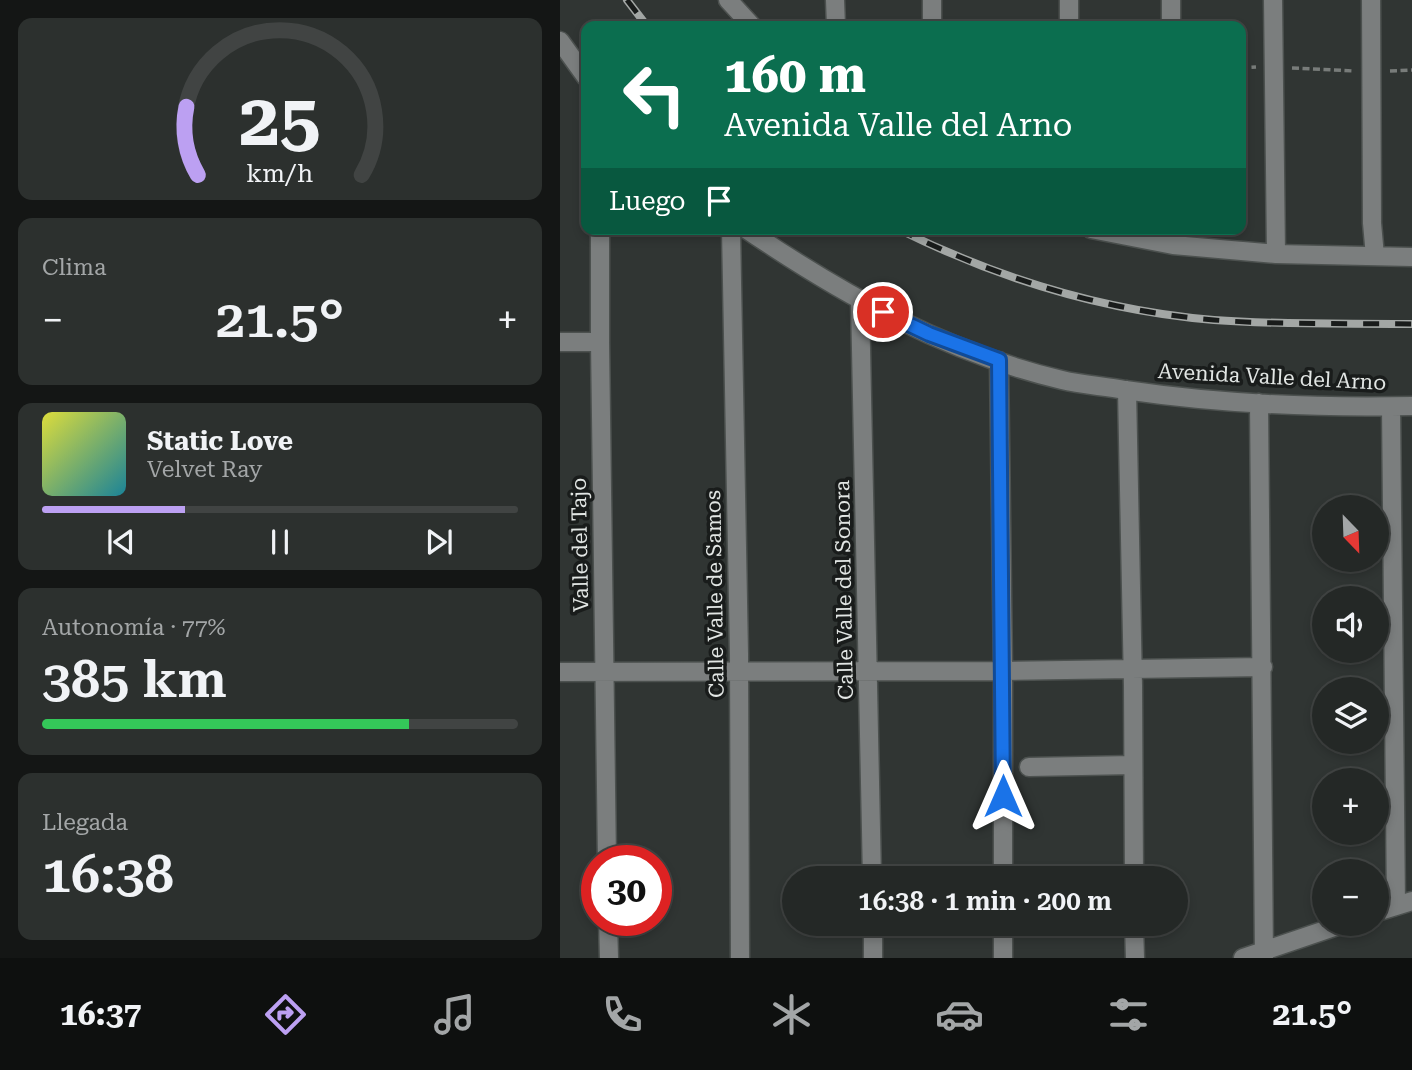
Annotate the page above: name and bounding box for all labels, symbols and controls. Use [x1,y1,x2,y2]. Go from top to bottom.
text: 160 m [724,47,866,104]
icon: left [609,49,700,140]
text: 25 [239,78,321,163]
text: Avenida Valle del Arno [724,106,1072,144]
text: km/h [247,159,313,188]
icon: arrive [700,182,738,220]
text: Luego [609,186,686,216]
text: Clima [42,254,106,281]
pin [853,282,913,342]
text: 21.5° [216,289,344,350]
icon: arrive [864,293,902,331]
text: − [42,298,63,342]
text: + [497,298,518,342]
street label: Avenida Valle del Arno [1157,359,1387,395]
text: Static Love [147,426,293,456]
text: Velvet Ray [147,456,262,483]
street label: Valle del Tajo [567,478,593,612]
street label: Calle Valle del Sonora [830,479,858,700]
street label: Calle Valle de Samos [701,490,729,698]
north arrow [1312,495,1390,572]
map controls [1312,495,1389,936]
icon: previous [102,523,140,561]
icon: pause [261,523,299,561]
icon: next [420,523,458,561]
button: sound [1312,586,1389,663]
text: Autonomía · 77% [42,614,226,641]
text: 385 km [42,649,227,710]
button: layers [1312,677,1389,754]
position arrow [966,759,1040,833]
button: + [1312,768,1389,845]
text: Llegada [42,809,128,836]
text: 16:38 [42,844,174,905]
speed limit sign: 30 [581,845,672,936]
button: − [1312,859,1389,936]
text: 16:38 · 1 min · 200 m [858,886,1112,916]
icon: directions [261,990,310,1039]
icon: music [430,990,479,1039]
icon: phone [598,990,647,1039]
icon: climate [767,990,816,1039]
icon: car [935,990,984,1039]
icon: filters [1104,990,1153,1039]
text: 16:37 [60,995,141,1033]
text: 21.5° [1272,995,1352,1033]

